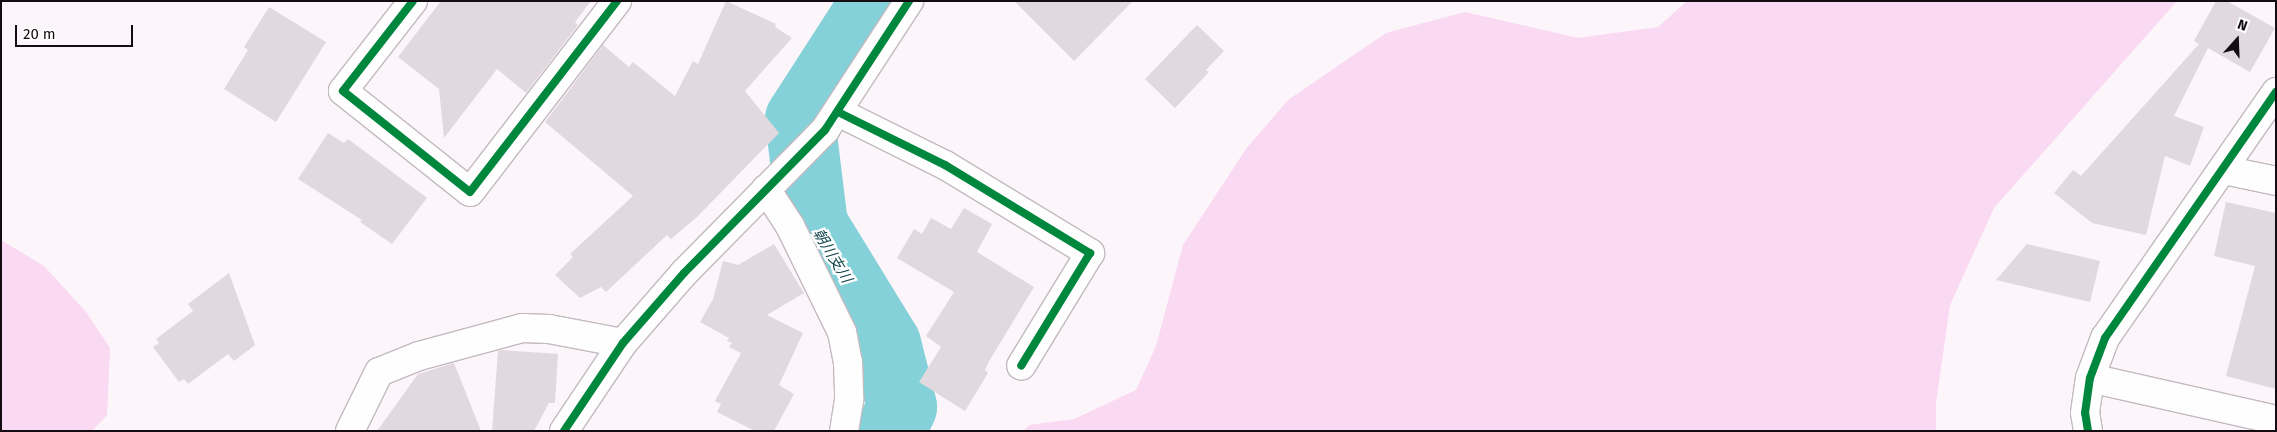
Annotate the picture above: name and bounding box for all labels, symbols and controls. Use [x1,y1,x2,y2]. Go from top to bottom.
scale bar [18,15,135,47]
north arrow [2212,15,2262,65]
text: N [2235,16,2250,35]
text: 20 m [23,25,56,43]
water label: 朝川支川 [809,226,855,286]

